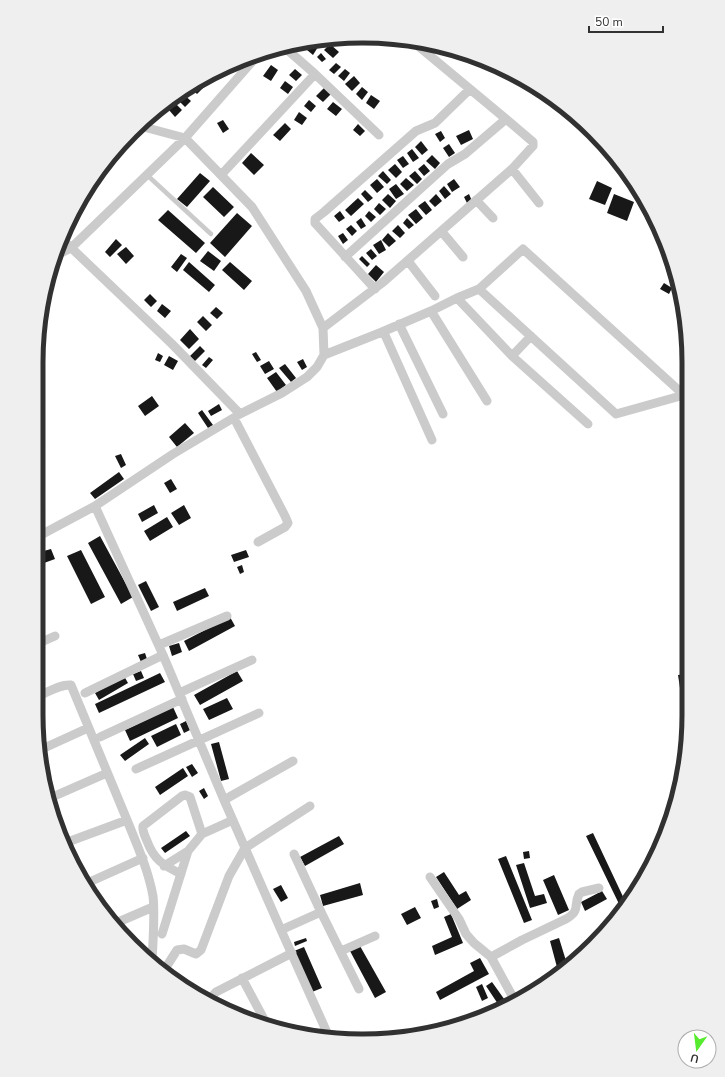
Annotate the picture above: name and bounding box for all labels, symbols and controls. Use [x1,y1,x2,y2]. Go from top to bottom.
scale bar [589,8,663,34]
text: 50 m [595,14,623,30]
north arrow [677,1029,717,1069]
text: U [689,1050,700,1066]

